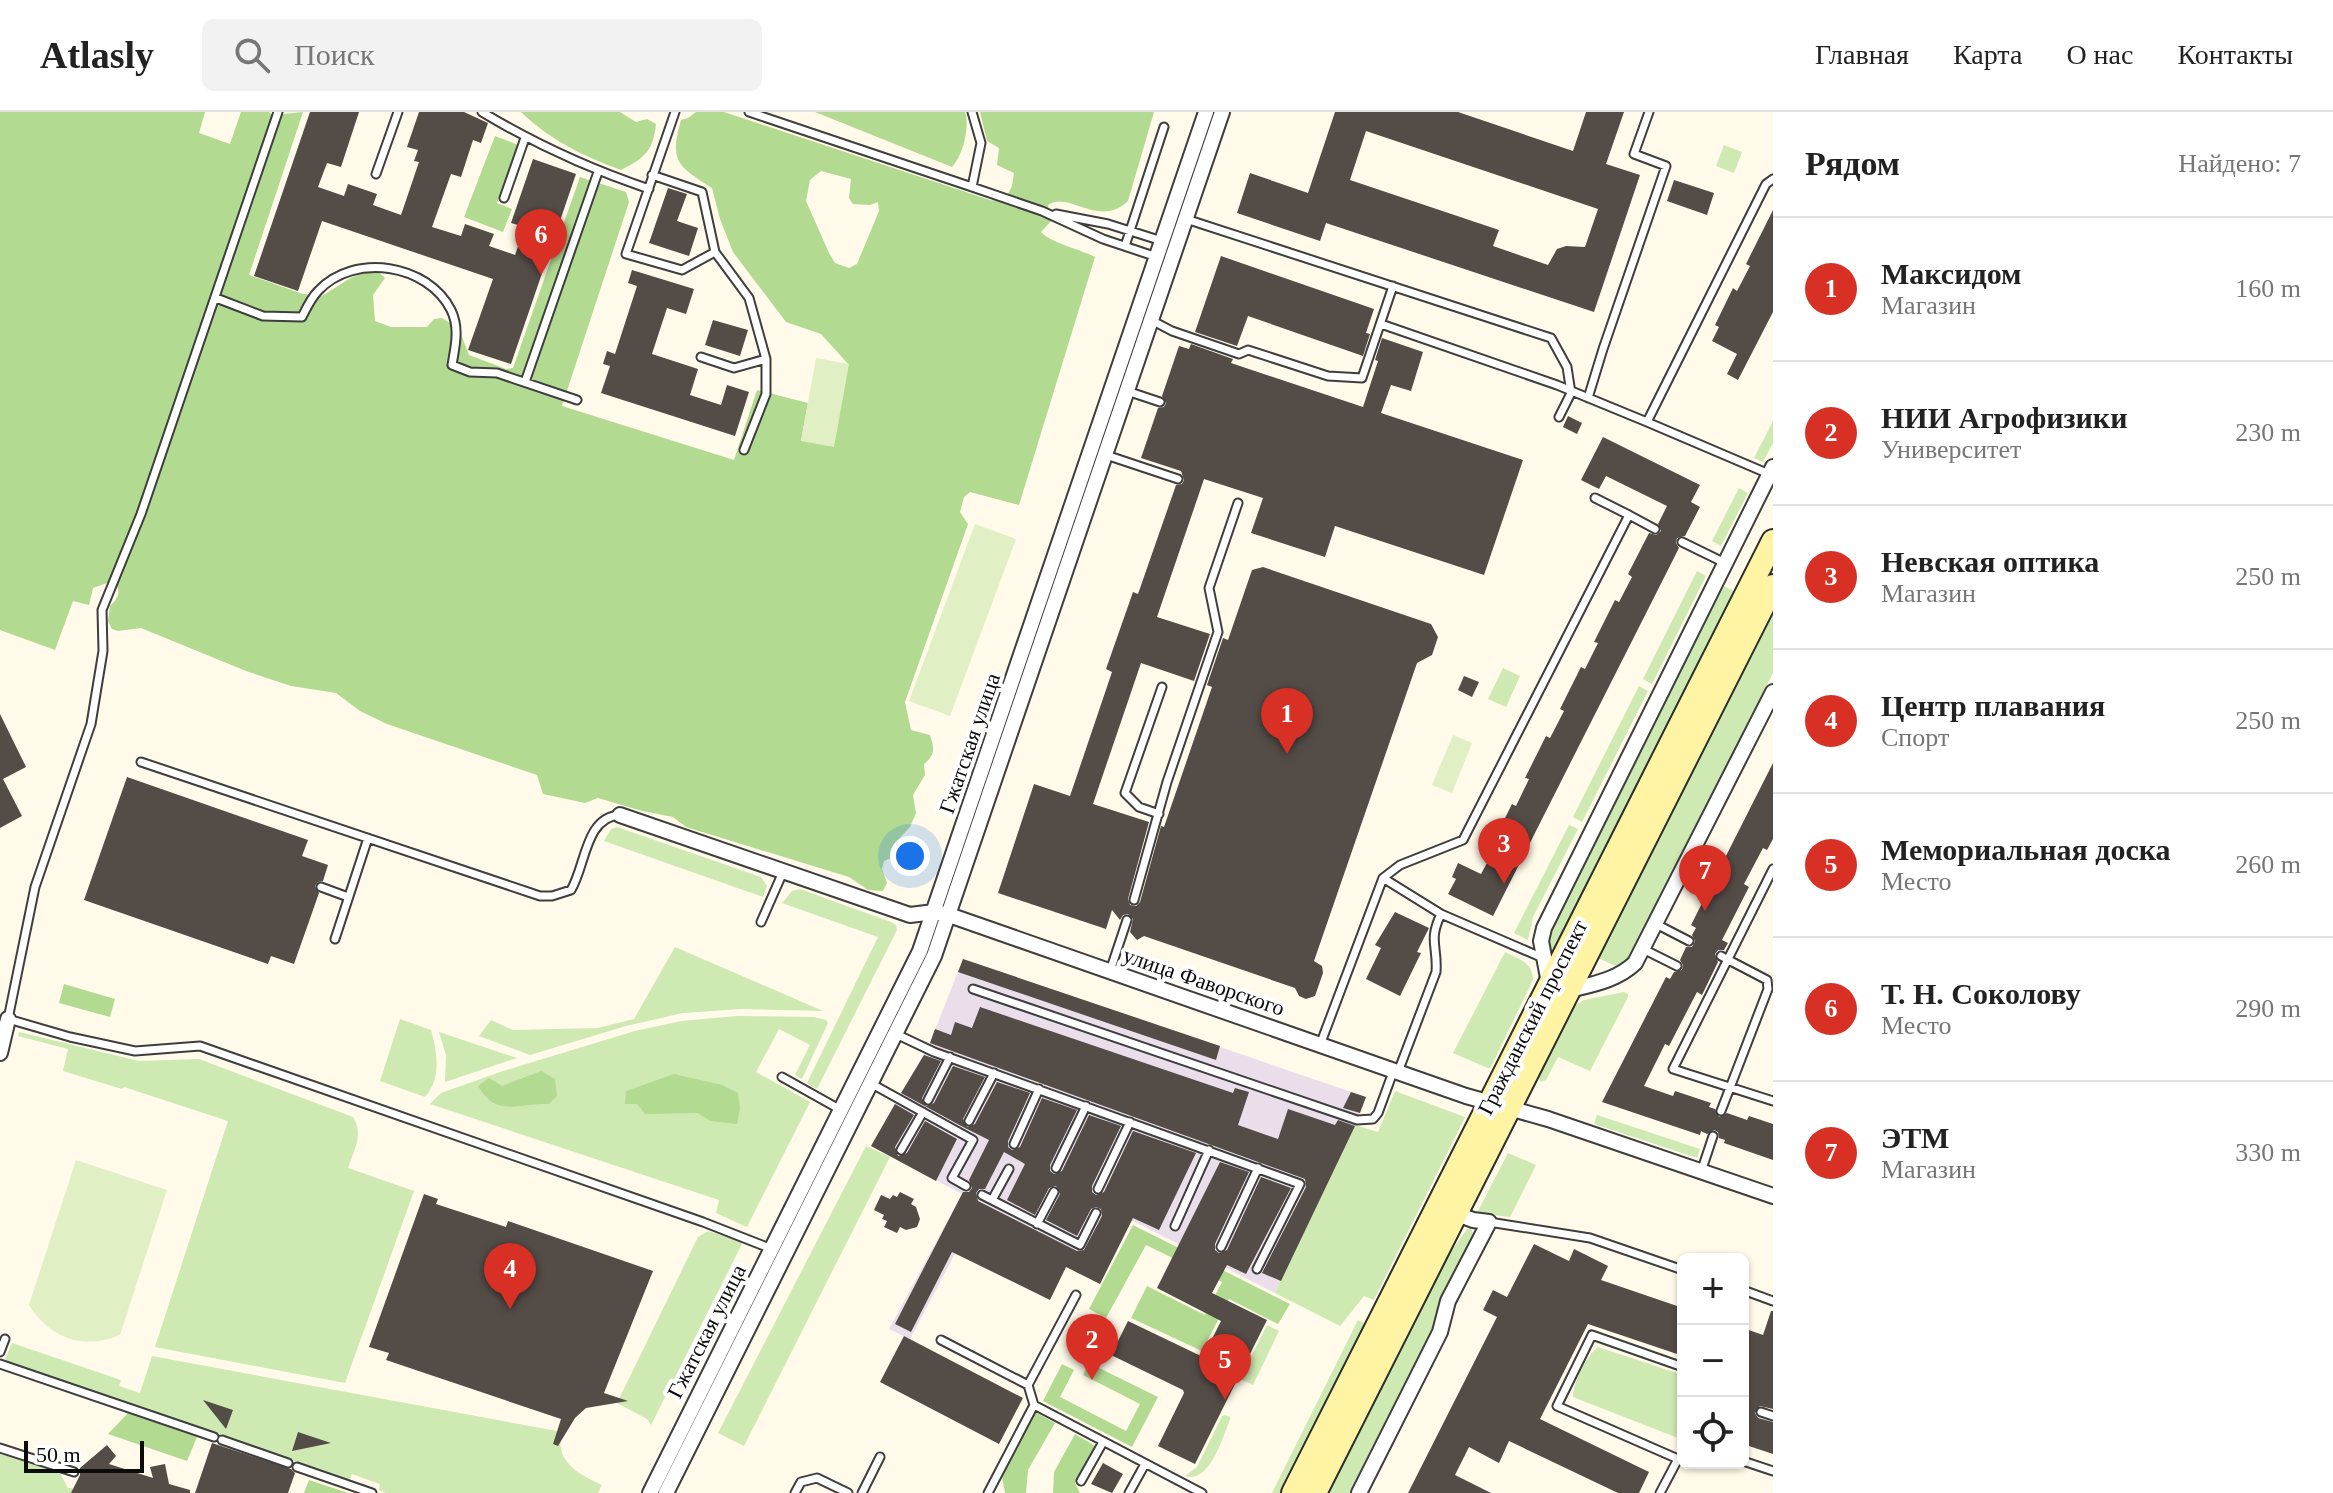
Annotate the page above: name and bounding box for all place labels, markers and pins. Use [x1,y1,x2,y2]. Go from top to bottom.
pin: 6 [515,209,567,275]
pin: 1 [1261,688,1313,754]
pin: 3 [1478,818,1530,884]
pin: 7 [1679,845,1731,911]
pin: 4 [484,1243,536,1309]
pin: 2 [1066,1314,1118,1380]
pin: 5 [1199,1334,1251,1400]

